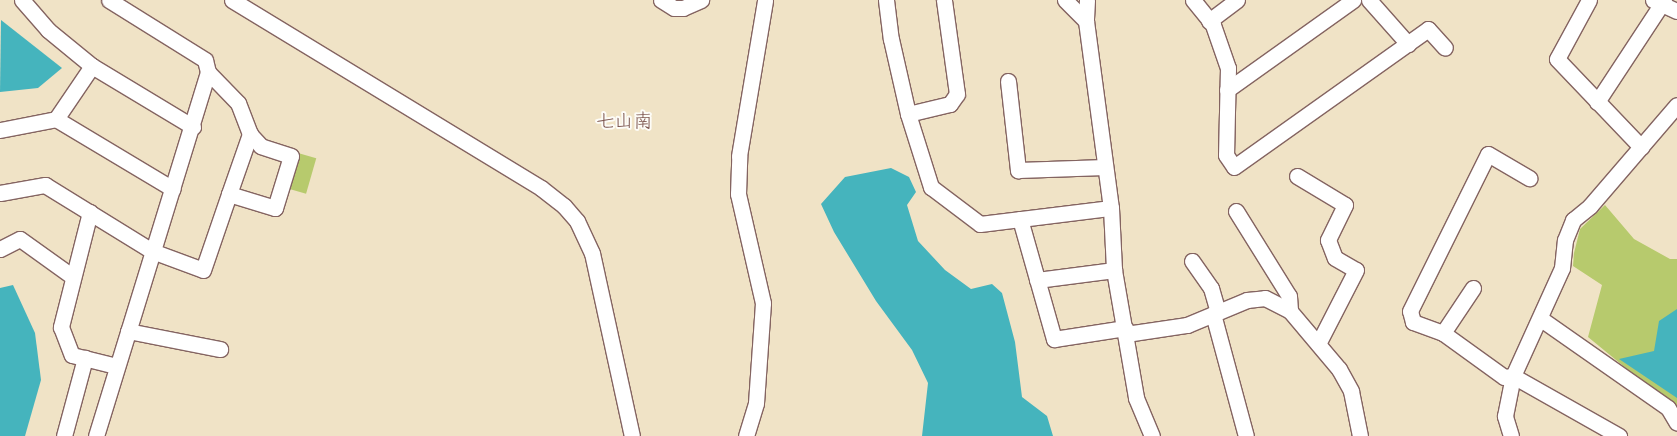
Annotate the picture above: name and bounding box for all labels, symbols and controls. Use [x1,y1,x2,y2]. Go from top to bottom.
district label: 七山南 [596,110,652,132]

